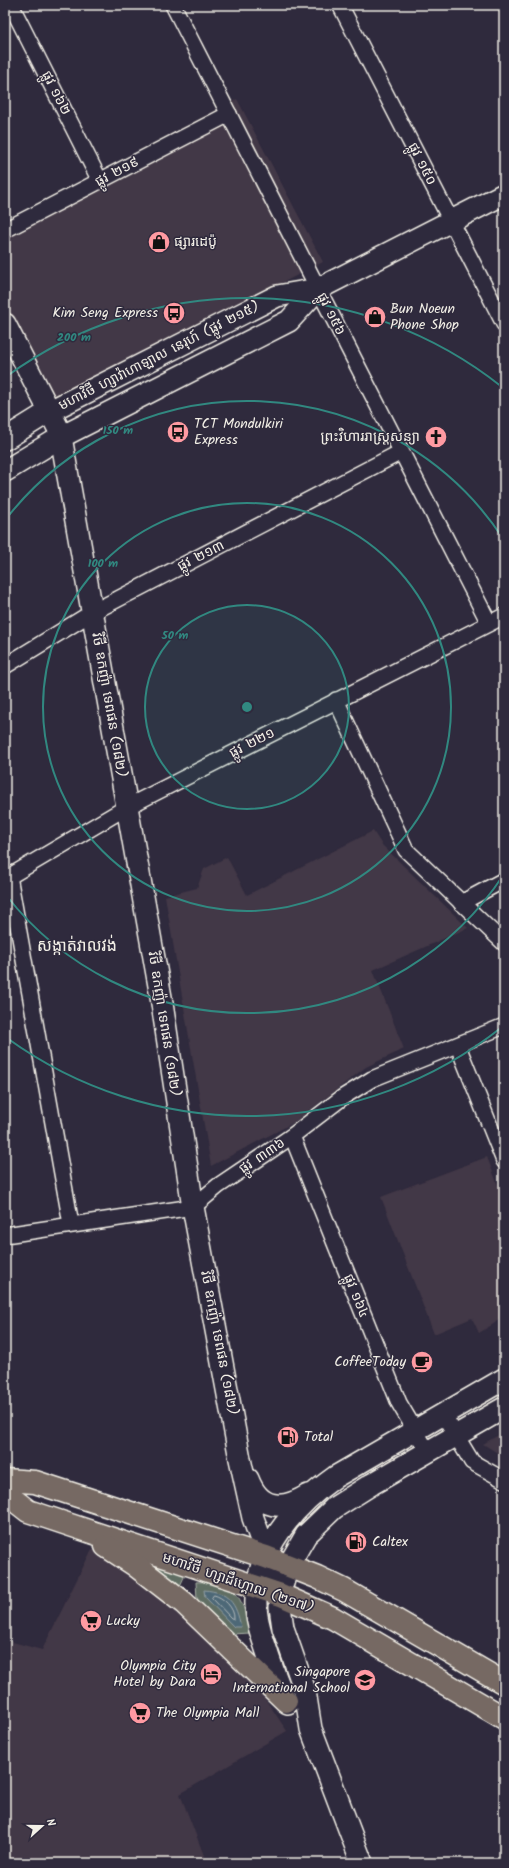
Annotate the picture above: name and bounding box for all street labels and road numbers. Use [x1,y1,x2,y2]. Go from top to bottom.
street label: ផ្លូវ ១៦២ [35,67,77,119]
street label: ផ្លូវ ១៥០ [402,139,442,189]
street label: ផ្លូវ ២១៩ [91,151,143,193]
street label: ផ្លូវ ១៥៦ [311,289,351,339]
street label: មហាវិថី ហ្សាវ៉ាហាឡាល នេរុហ៍ (ផ្លូវ ២១៥) [55,296,263,417]
street label: ផ្លូវ ២១៣ [173,535,229,577]
street label: វិថី ឧកញ៉ា ទេពផន (១៨២) [85,630,133,779]
street label: ផ្លូវ ២២១ [225,722,279,764]
street label: វិថី ឧកញ៉ា ទេពផន (១៨២) [142,949,186,1098]
street label: ផ្លូវ ៣៣៦ [234,1132,290,1180]
street label: វិថី ឧកញ៉ា ទេពផន (១៨២) [194,1268,244,1417]
street label: ផ្លូវ ១៦៤ [337,1271,375,1321]
street label: មហាវិថី ហ្សាដឹហ្គោល (២១៧) [159,1547,317,1619]

